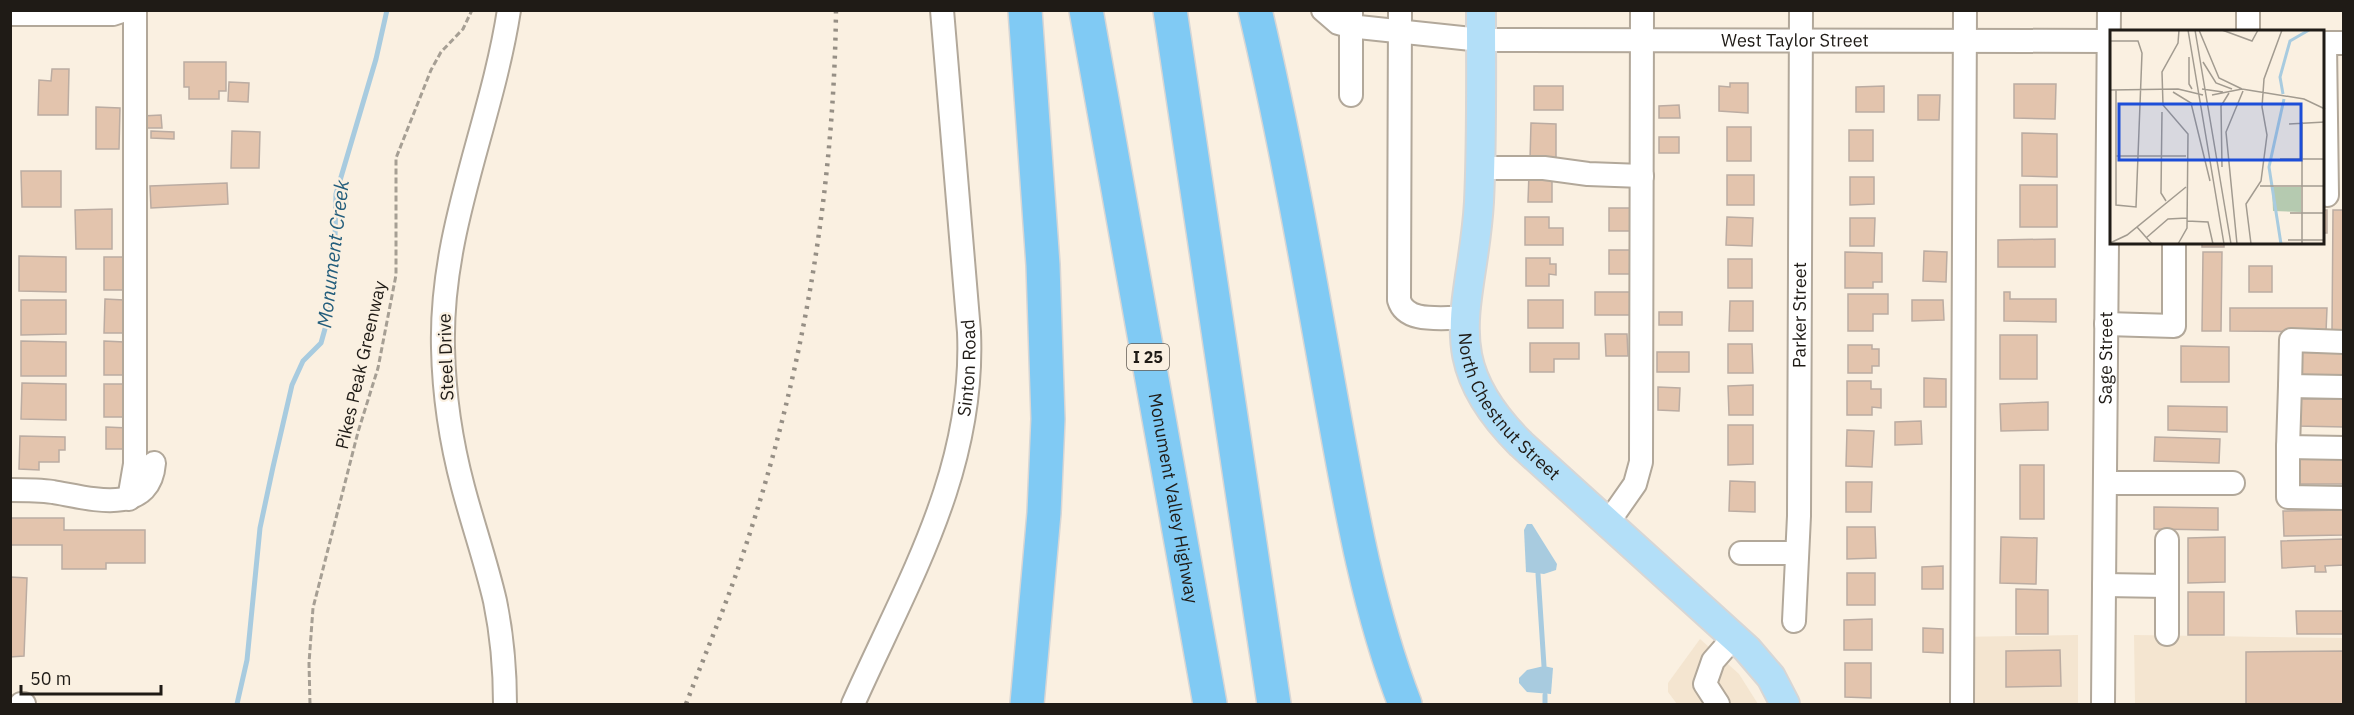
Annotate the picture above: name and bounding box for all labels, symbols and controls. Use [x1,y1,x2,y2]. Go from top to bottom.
street label: West Taylor Street [1721,28,1869,52]
inset map [2110,30,2324,244]
water label: Monument Creek [310,178,355,329]
street label: Parker Street [1788,262,1811,368]
street label: Pikes Peak Greenway [330,278,391,451]
street label: Sage Street [2094,311,2117,405]
street label: Steel Drive [432,313,459,401]
street label: Sinton Road [952,318,980,418]
street label: North Chestnut Street [1454,332,1565,485]
road number: I 25 [1127,344,1169,370]
street label: Monument Valley Highway [1144,391,1204,605]
scale bar [21,658,160,696]
text: 50 m [30,667,72,690]

